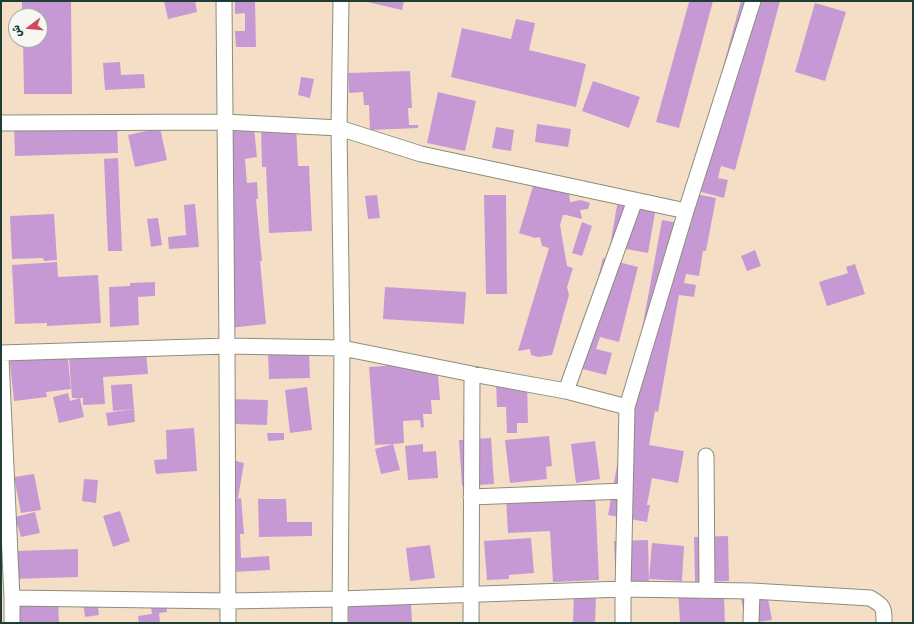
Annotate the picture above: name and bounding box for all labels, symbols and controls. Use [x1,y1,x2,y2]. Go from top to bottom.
north arrow [8,8,48,48]
text: ش [9,24,25,39]

